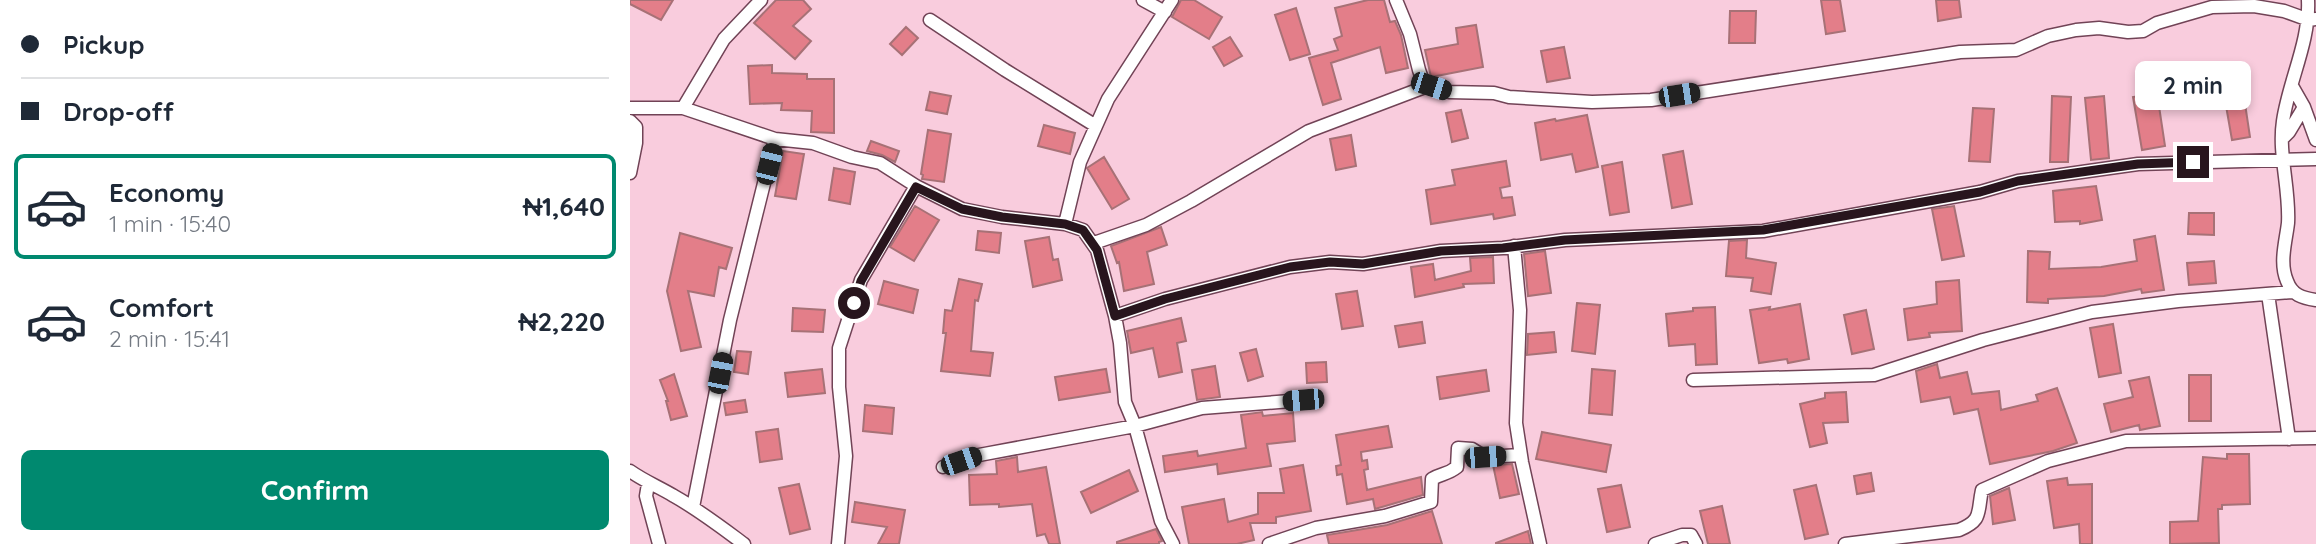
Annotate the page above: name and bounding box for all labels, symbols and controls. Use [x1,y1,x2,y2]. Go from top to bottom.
text: Pickup [63,28,145,61]
callout: 2 min [2135,60,2251,110]
car [1408,70,1455,102]
text: 2 min [2163,71,2223,100]
car [1657,81,1702,109]
text: Drop-off [63,95,174,128]
car [754,141,785,187]
route end [2177,146,2209,178]
icon: car [25,175,88,238]
text: Economy [109,176,224,209]
text: ₦1,640 [523,190,605,223]
text: 1 min · 15:40 [109,209,231,238]
route start [838,287,870,319]
icon: car [25,290,88,353]
text: Comfort [109,291,214,324]
text: ₦2,220 [518,305,605,338]
text: 2 min · 15:41 [109,324,230,353]
car [706,350,735,396]
car [1282,388,1325,412]
car [938,444,985,478]
car [1464,445,1507,469]
button: Confirm [21,450,609,530]

